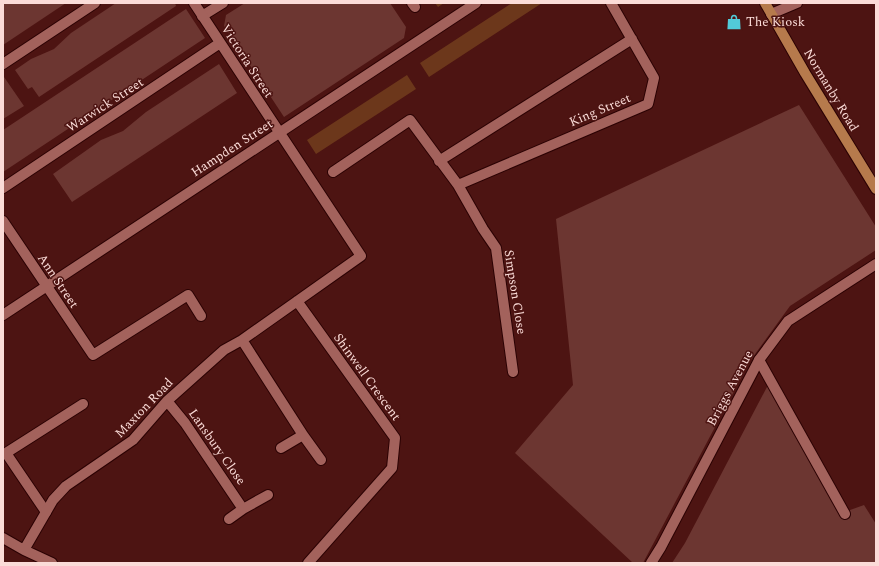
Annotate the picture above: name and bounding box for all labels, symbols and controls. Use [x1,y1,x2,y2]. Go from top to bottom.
place label: The Kiosk [746,12,805,32]
shop icon: The Kiosk [725,13,743,31]
street label: Victoria Street [216,20,279,102]
street label: Normanby Road [798,45,864,135]
street label: Warwick Street [62,72,148,138]
street label: King Street [566,88,634,132]
street label: Hampden Street [187,114,277,182]
street label: Simpson Close [498,248,532,336]
street label: Ann Street [32,250,84,313]
street label: Shinwell Crescent [328,329,406,425]
street label: Briggs Avenue [702,346,758,430]
street label: Maxton Road [110,373,178,443]
street label: Lansbury Close [183,405,251,489]

